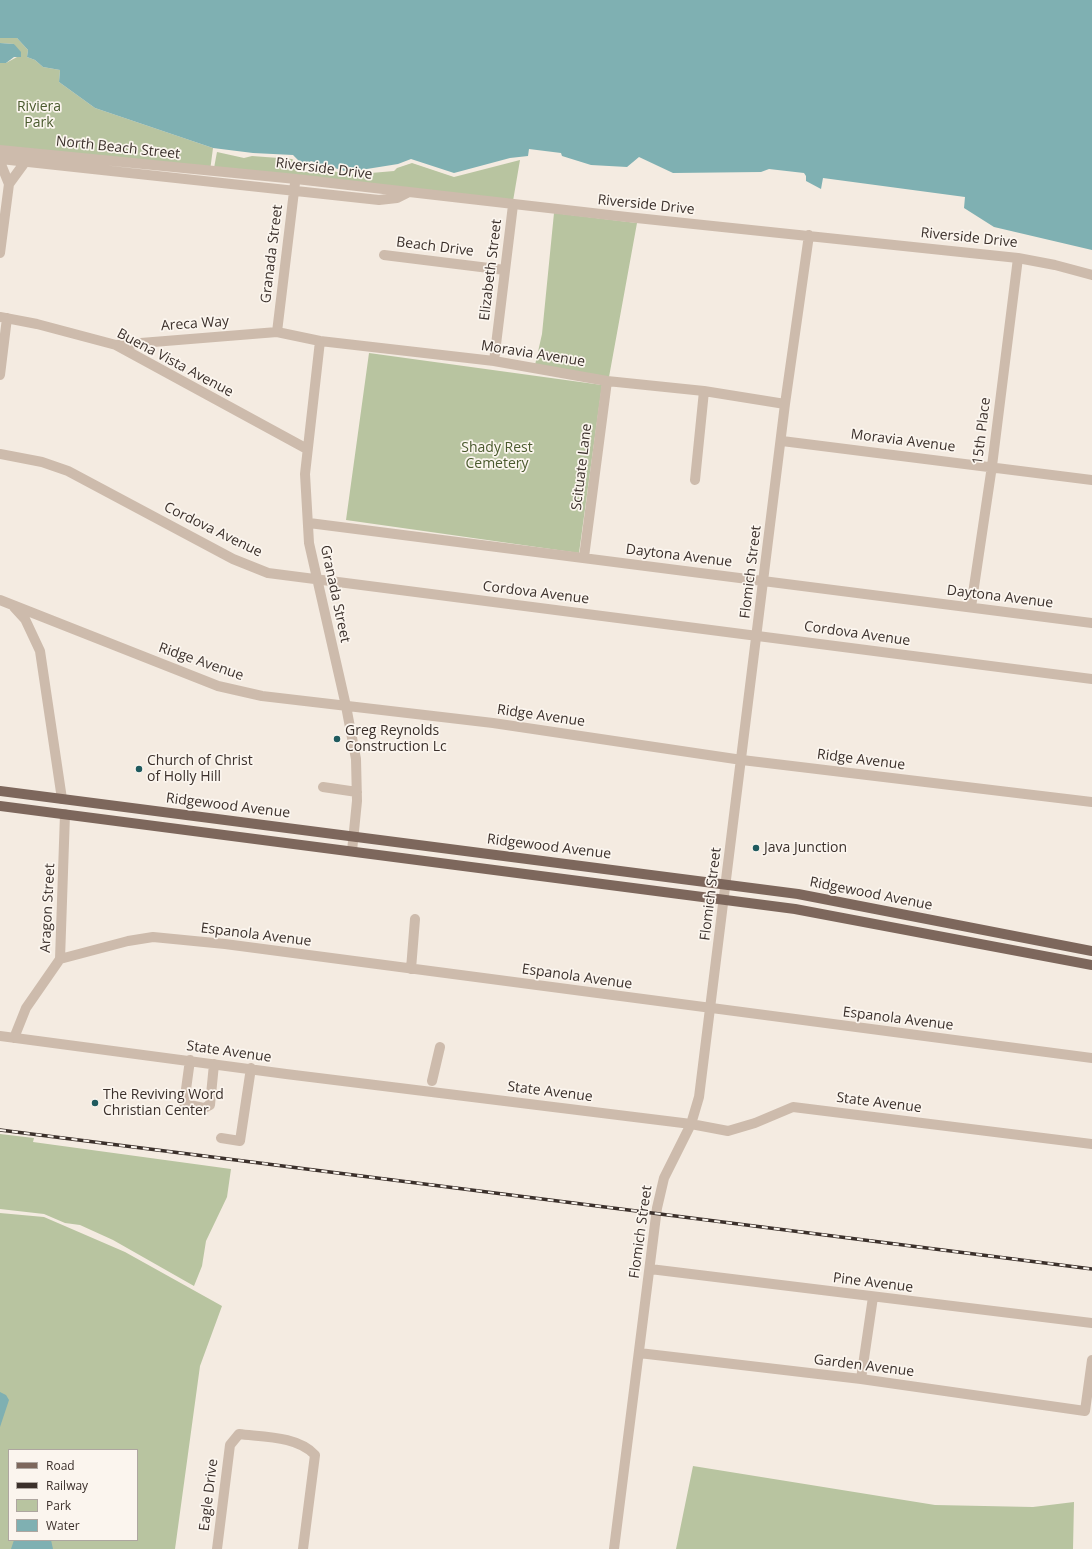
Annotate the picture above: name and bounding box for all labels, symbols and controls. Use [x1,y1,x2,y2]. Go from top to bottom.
park label: Riviera Park [17,99,61,132]
street label: North Beach Street [55,133,181,163]
street label: Riverside Drive [275,155,373,183]
street label: Riverside Drive [597,192,695,218]
street label: Granada Street [258,204,286,304]
street label: Elizabeth Street [476,218,506,322]
street label: Riverside Drive [920,225,1018,251]
street label: Beach Drive [395,234,475,260]
street label: Areca Way [160,313,230,335]
street label: Buena Vista Avenue [114,325,236,401]
street label: Moravia Avenue [480,337,586,371]
street label: 15th Place [970,396,994,466]
street label: Scituate Lane [568,423,596,511]
street label: Moravia Avenue [850,426,956,456]
park label: Shady Rest Cemetery [461,440,533,472]
street label: Cordova Avenue [161,499,265,561]
street label: Flomich Street [737,524,765,620]
street label: Daytona Avenue [625,541,733,571]
street label: Granada Street [316,544,354,644]
street label: Cordova Avenue [482,578,590,608]
street label: Daytona Avenue [946,582,1054,612]
street label: Cordova Avenue [803,618,911,650]
street label: Ridge Avenue [156,640,246,684]
street label: Ridge Avenue [496,702,586,730]
place label: Greg Reynolds Construction Lc [345,723,447,756]
marker: Greg Reynolds Construction Lc [332,734,342,744]
street label: Ridge Avenue [816,746,906,774]
place label: Church of Christ of Holly Hill [147,753,253,786]
marker: Church of Christ of Holly Hill [134,764,144,774]
street label: Ridgewood Avenue [165,790,291,822]
street label: Ridgewood Avenue [486,831,612,863]
place label: Java Junction [764,840,847,856]
marker: Java Junction [751,843,761,853]
street label: Flomich Street [697,846,725,942]
street label: Aragon Street [37,863,59,953]
street label: Ridgewood Avenue [808,874,934,914]
street label: Espanola Avenue [200,920,312,950]
street label: Espanola Avenue [521,961,633,993]
street label: Espanola Avenue [842,1004,954,1034]
street label: State Avenue [185,1038,273,1066]
street label: State Avenue [506,1078,594,1106]
place label: The Reviving Word Christian Center [103,1087,224,1120]
street label: State Avenue [835,1089,923,1117]
marker: The Reviving Word Christian Center [90,1098,100,1108]
street label: Flomich Street [626,1184,656,1280]
street label: Pine Avenue [832,1270,914,1296]
street label: Garden Avenue [813,1352,915,1380]
legend [8,1449,138,1541]
text: Road [46,1457,75,1474]
street label: Eagle Drive [196,1458,222,1532]
text: Railway [46,1477,88,1494]
text: Park [46,1497,71,1514]
text: Water [46,1517,80,1534]

